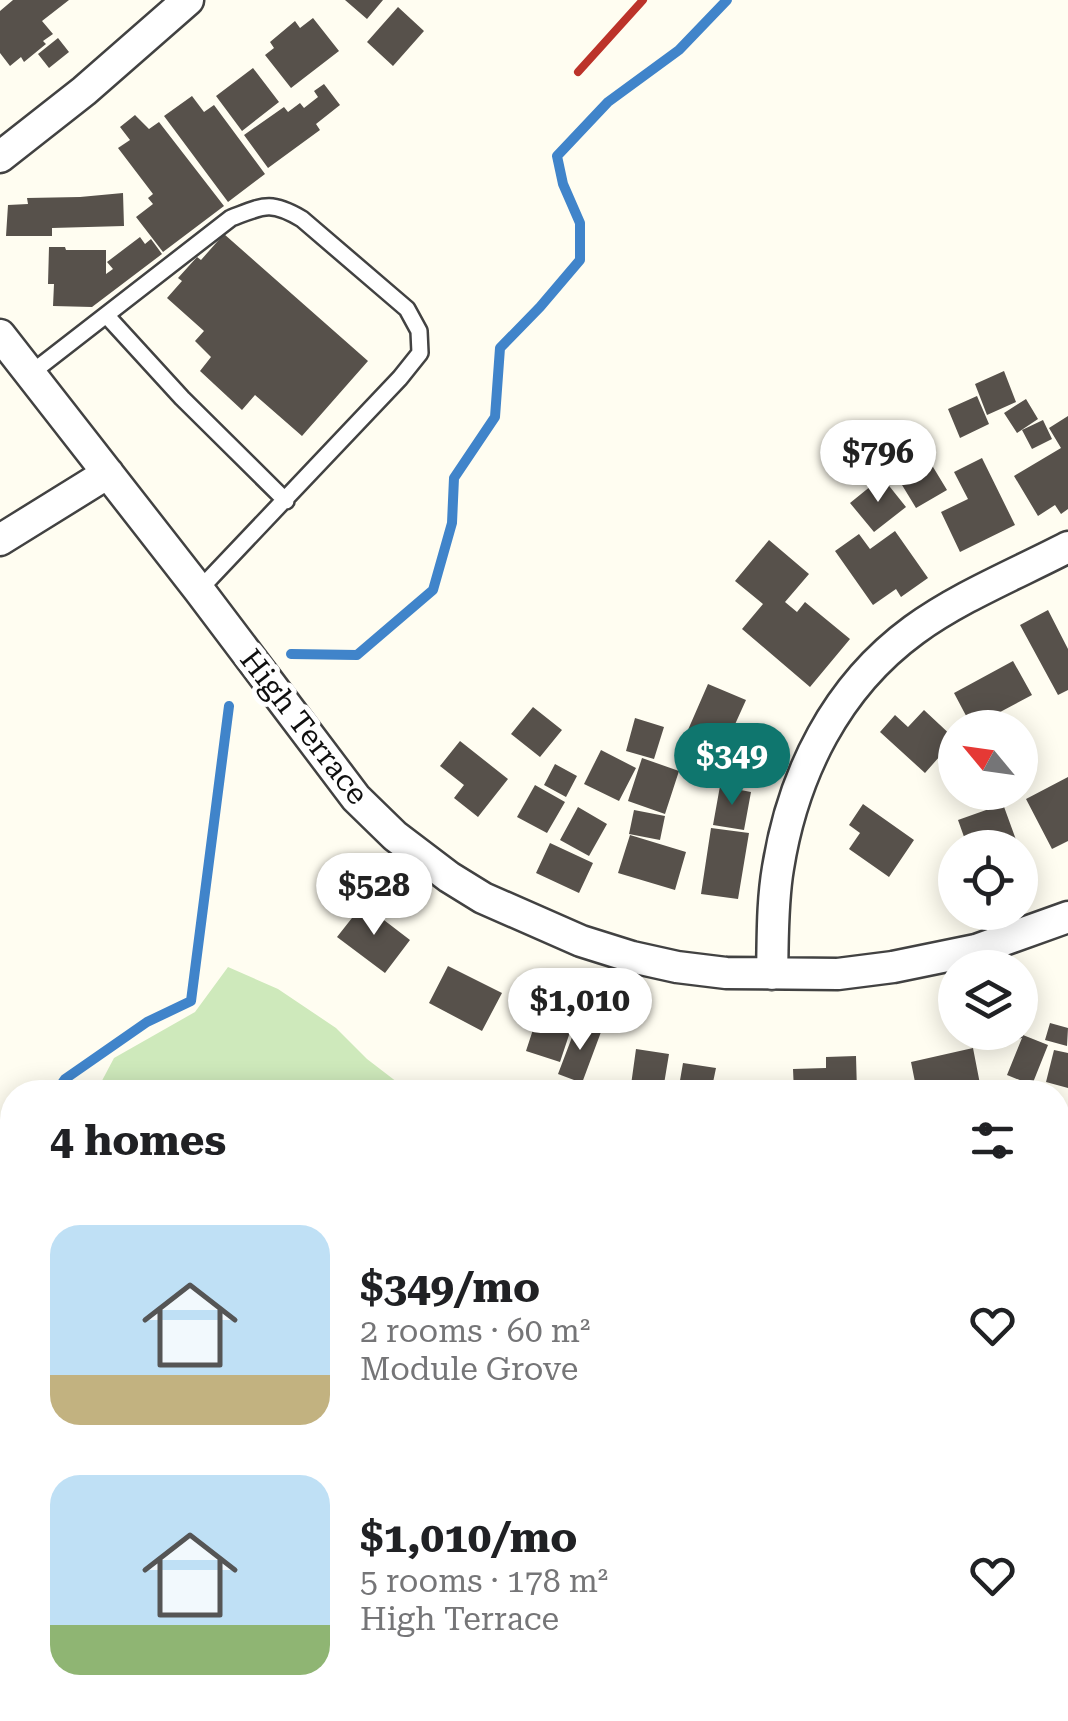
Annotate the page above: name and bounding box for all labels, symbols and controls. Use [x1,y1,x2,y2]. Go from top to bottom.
pin: $796 [819,420,937,505]
text: $796 [842,433,914,471]
street label: High Terrace [233,642,376,811]
north arrow [938,710,1038,810]
map controls [938,710,1038,1050]
pin: $349 [673,723,791,808]
text: $349 [696,736,768,774]
button: locate [938,830,1038,930]
pin: $528 [315,853,433,938]
text: $528 [338,866,410,904]
button: layers [938,950,1038,1050]
pin: $1,010 [499,968,661,1053]
text: $1,010 [530,981,630,1019]
icon: filters [965,1113,1020,1168]
text: 4 homes [50,1116,226,1165]
text: $349/mo [360,1263,540,1312]
icon: home [130,1265,250,1385]
icon: heart [965,1298,1020,1353]
text: 2 rooms · 60 m² [360,1312,590,1350]
text: Module Grove [360,1350,578,1388]
text: $1,010/mo [360,1513,577,1562]
icon: home [130,1515,250,1635]
icon: heart [965,1548,1020,1603]
text: 5 rooms · 178 m² [360,1562,608,1600]
text: High Terrace [360,1600,559,1638]

